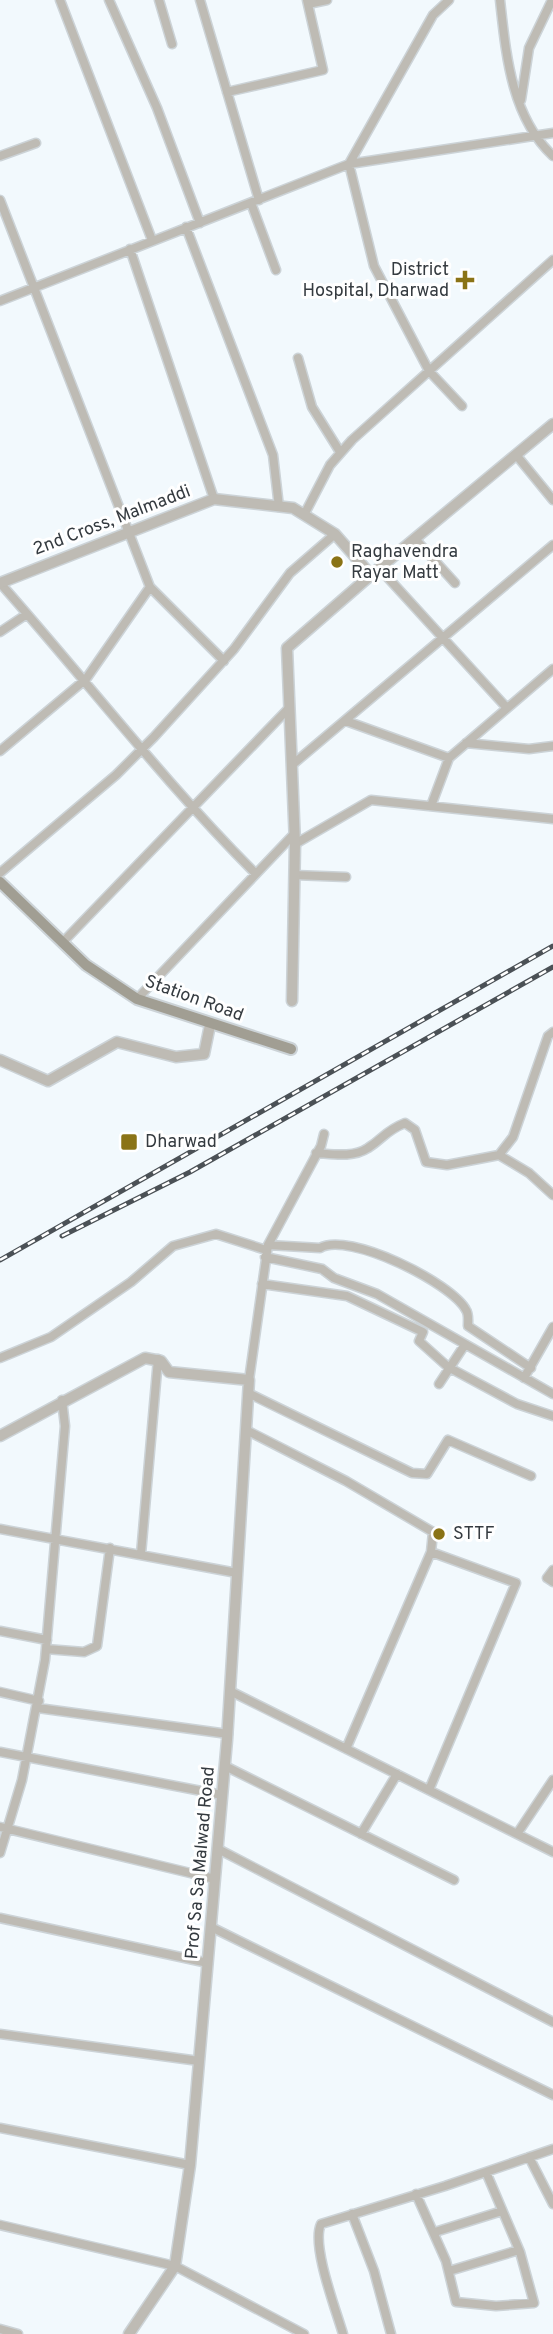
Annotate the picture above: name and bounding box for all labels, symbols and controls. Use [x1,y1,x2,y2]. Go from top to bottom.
place label: District Hospital, Dharwad [302,259,449,303]
marker: District Hospital, Dharwad [455,270,475,290]
street label: 2nd Cross, Malmaddi [30,480,194,562]
place label: Raghavendra Rayar Matt [351,541,458,585]
marker: Raghavendra Rayar Matt [329,554,345,570]
street label: Station Road [141,971,247,1027]
place label: Dharwad [145,1131,217,1154]
marker: Dharwad [119,1132,139,1152]
place label: STTF [453,1523,495,1546]
marker: STTF [431,1526,447,1542]
street label: Prof Sa Sa Malwad Road [181,1766,221,1960]

